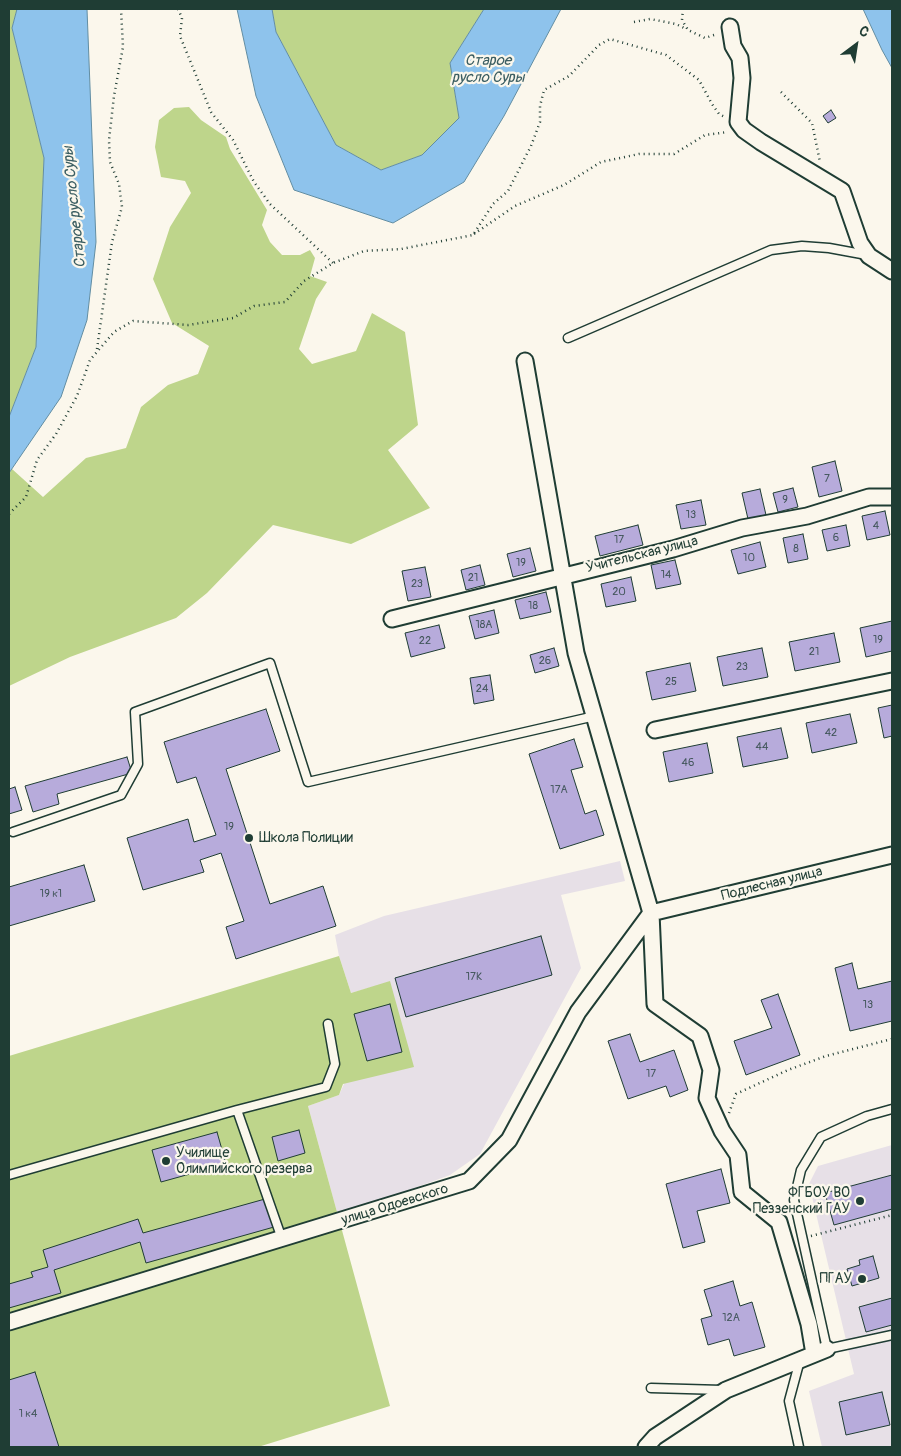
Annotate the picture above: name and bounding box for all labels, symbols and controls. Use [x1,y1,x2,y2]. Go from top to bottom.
north arrow [831,20,881,70]
text: С [856,22,872,41]
water label: Старое русло Суры [452,52,524,87]
water label: Старое русло Суры [60,145,90,269]
house number: 7 [824,472,830,486]
house number: 9 [782,493,788,507]
house number: 13 [686,508,696,522]
house number: 4 [873,519,879,533]
house number: 6 [833,531,839,545]
street label: Учительская улица [584,533,700,577]
house number: 17 [614,533,624,547]
house number: 8 [793,542,799,556]
house number: 10 [743,551,755,565]
house number: 19 [516,556,526,570]
house number: 14 [661,568,671,582]
house number: 21 [468,571,478,585]
house number: 23 [411,577,423,591]
house number: 20 [612,585,626,599]
house number: 18 [528,599,538,613]
house number: 18А [476,618,492,632]
house number: 19 [873,633,883,647]
house number: 22 [419,634,431,648]
house number: 21 [809,645,819,659]
house number: 26 [539,654,551,668]
house number: 23 [736,660,748,674]
house number: 25 [665,675,677,689]
house number: 24 [476,682,488,696]
house number: 42 [825,726,837,740]
house number: 44 [756,740,768,754]
house number: 46 [682,756,694,770]
house number: 17А [550,783,568,797]
house number: 19 [224,820,234,834]
place label: Школа Полиции [259,830,353,846]
marker: Школа Полиции [243,832,255,844]
street label: Подлесная улица [720,863,824,905]
house number: 19 к1 [40,887,62,901]
house number: 17К [466,970,482,984]
house number: 13 [863,998,873,1012]
house number: 17 [646,1067,656,1081]
place label: Училище Олимпийского резерва [176,1145,312,1178]
marker: Училище Олимпийского резерва [160,1155,172,1167]
street label: улица Одоевского [340,1181,450,1229]
place label: ФГБОУ ВО Пеззенский ГАУ [753,1185,850,1218]
marker: ФГБОУ ВО Пеззенский ГАУ [854,1195,866,1207]
place label: ПГАУ [819,1271,852,1287]
marker: ПГАУ [856,1273,868,1285]
house number: 12А [722,1311,740,1325]
house number: 1 к4 [19,1407,37,1421]

